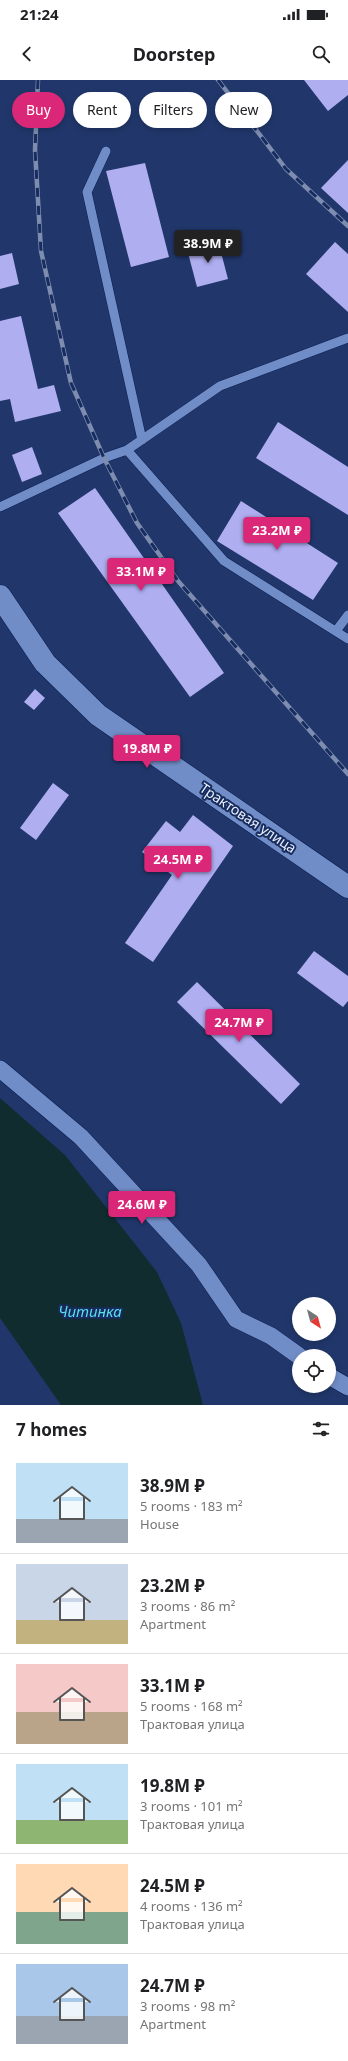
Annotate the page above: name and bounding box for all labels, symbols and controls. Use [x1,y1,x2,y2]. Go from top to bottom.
text: 21:24 [20,4,59,24]
text: Doorstep [133,42,215,66]
icon: back [16,43,38,65]
icon: search [310,43,332,65]
chip: Buy [12,92,65,128]
chip: Rent [73,92,131,128]
chip: Filters [139,92,207,128]
chip: New [215,92,272,128]
pin: 38.9M ₽ [171,230,245,264]
text: 38.9M ₽ [183,234,233,252]
pin: 23.2M ₽ [240,517,314,551]
text: 23.2M ₽ [252,521,302,539]
pin: 33.1M ₽ [104,558,178,592]
text: 33.1M ₽ [116,562,166,580]
pin: 19.8M ₽ [110,735,184,769]
text: 19.8M ₽ [122,739,172,757]
street label: Трактовая улица [196,778,300,857]
pin: 24.5M ₽ [141,846,215,880]
text: 24.5M ₽ [153,850,203,868]
pin: 24.7M ₽ [202,1009,276,1043]
text: 24.7M ₽ [214,1013,264,1031]
pin: 24.6M ₽ [105,1191,179,1225]
text: 24.6M ₽ [117,1195,167,1213]
north arrow [292,1297,336,1341]
map controls [292,1297,336,1393]
water label: Читинка [58,1301,122,1321]
button: locate [292,1349,336,1393]
text: 7 homes [16,1418,87,1441]
icon: filters [310,1418,332,1440]
text: 38.9M ₽ [140,1474,205,1497]
icon: home [48,1479,96,1527]
text: 5 rooms · 183 m² [140,1497,243,1515]
text: House [140,1515,179,1533]
text: 23.2M ₽ [140,1574,205,1597]
icon: home [48,1580,96,1628]
text: 3 rooms · 86 m² [140,1597,235,1615]
text: Apartment [140,1615,206,1633]
text: 33.1M ₽ [140,1674,205,1697]
icon: home [48,1680,96,1728]
text: 5 rooms · 168 m² [140,1697,243,1715]
text: Трактовая улица [140,1715,245,1733]
text: 19.8M ₽ [140,1774,205,1797]
icon: home [48,1780,96,1828]
text: 3 rooms · 101 m² [140,1797,243,1815]
text: Трактовая улица [140,1815,245,1833]
text: 24.5M ₽ [140,1874,205,1897]
icon: home [48,1880,96,1928]
text: 4 rooms · 136 m² [140,1897,243,1915]
text: Трактовая улица [140,1915,245,1933]
text: 24.7M ₽ [140,1974,205,1997]
icon: home [48,1980,96,2028]
text: 3 rooms · 98 m² [140,1997,235,2015]
text: Apartment [140,2015,206,2033]

